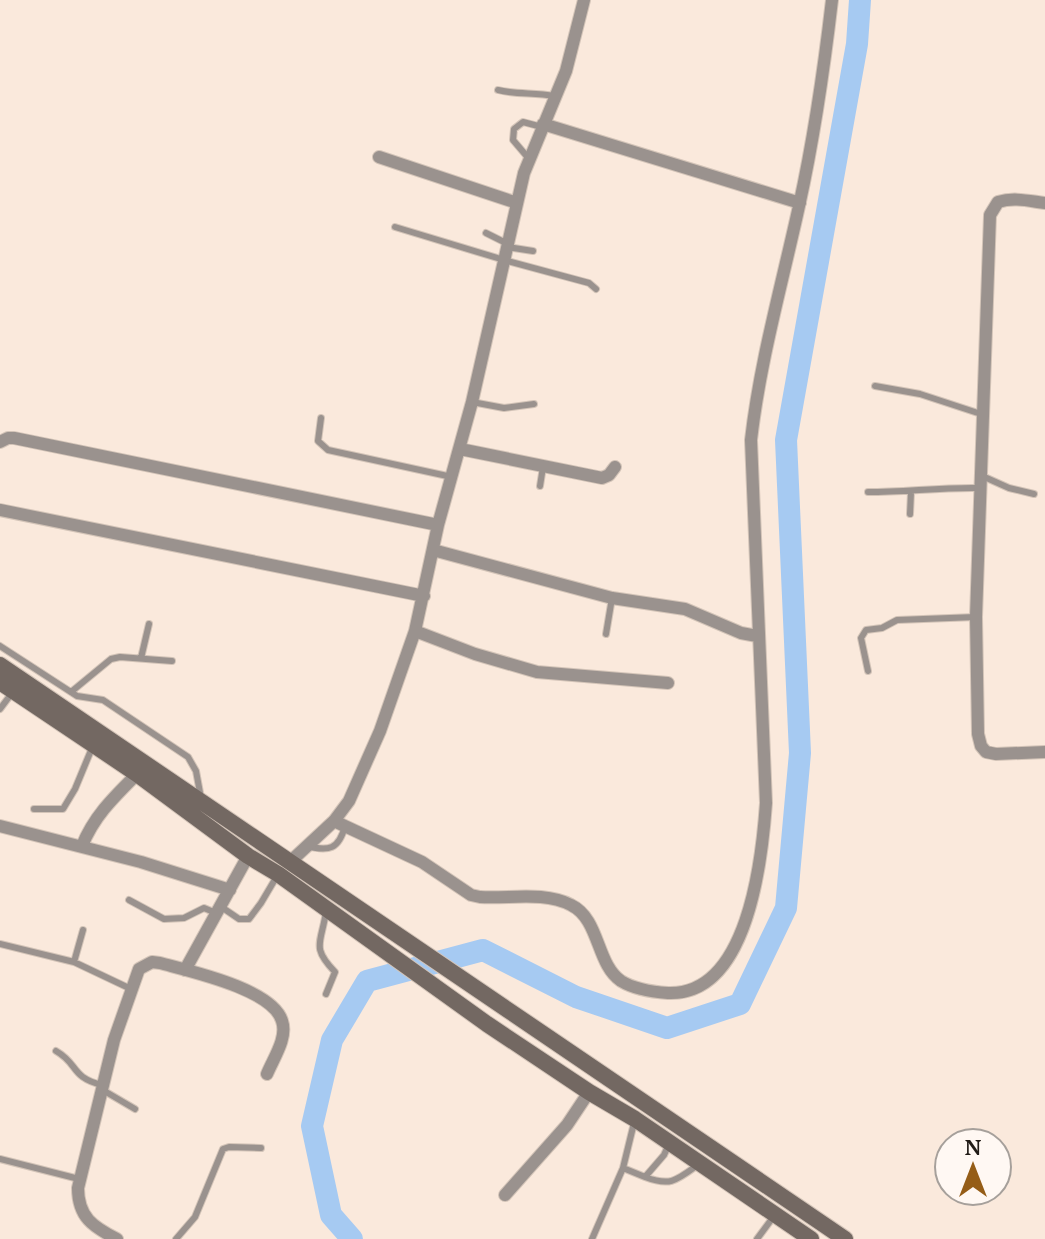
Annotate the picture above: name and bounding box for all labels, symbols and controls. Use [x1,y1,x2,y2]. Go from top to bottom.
north arrow [933,1127,1013,1207]
text: N [965,1132,982,1161]

